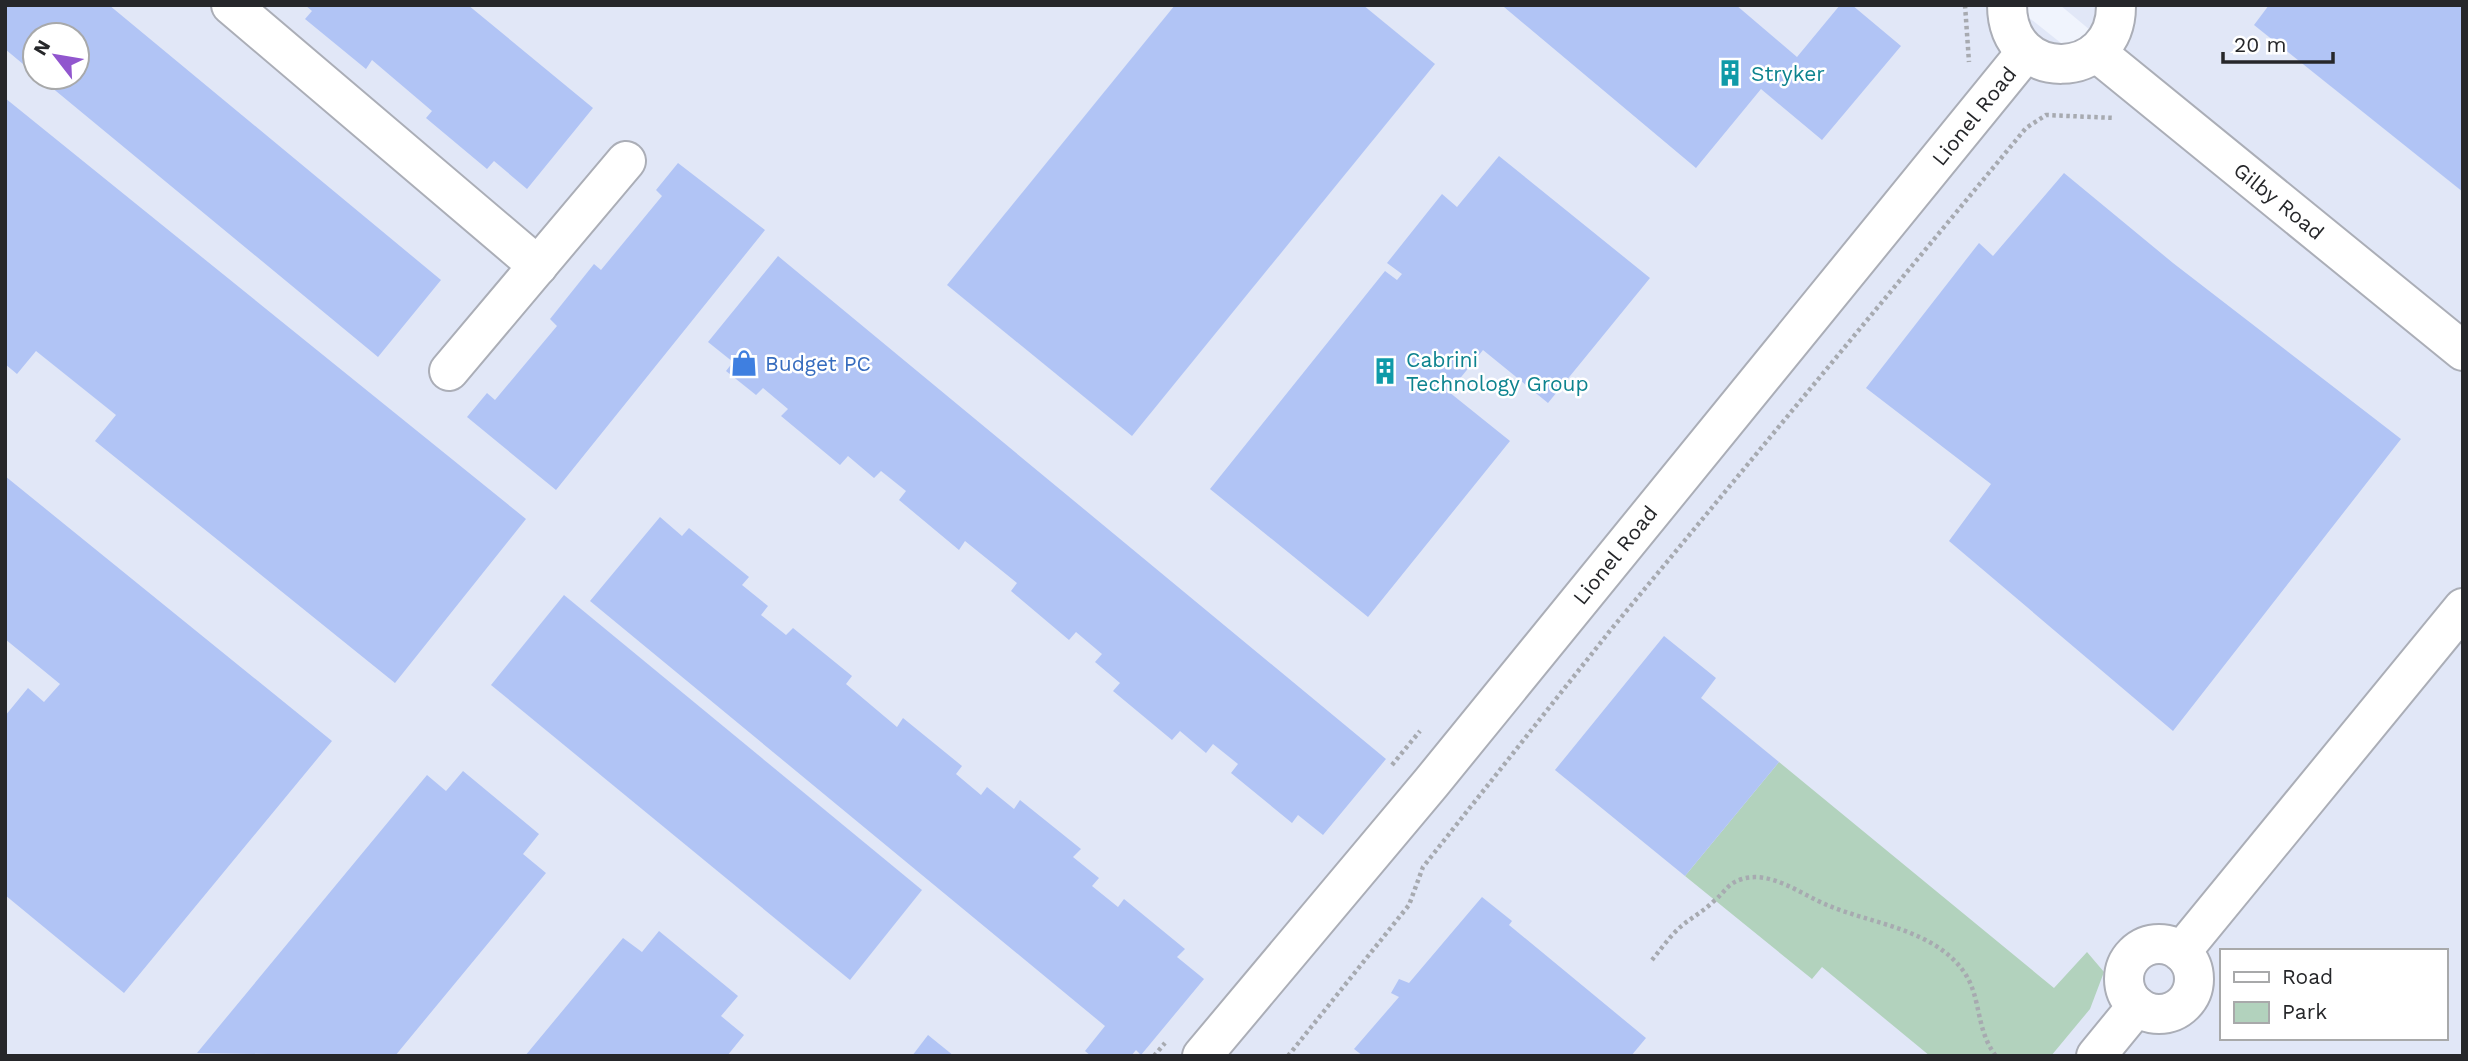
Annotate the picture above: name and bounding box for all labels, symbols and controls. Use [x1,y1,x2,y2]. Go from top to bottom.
north arrow [21,21,91,91]
scale bar [2223,21,2333,65]
text: 20 m [2234,32,2286,57]
text: N [28,36,55,59]
building icon: Stryker [1715,58,1745,88]
place label: Stryker [1751,61,1825,86]
street label: Lionel Road [1927,62,2021,170]
street label: Gilby Road [2229,157,2329,245]
place label: Cabrini Technology Group [1406,347,1589,396]
shop icon: Budget PC [729,348,759,378]
place label: Budget PC [765,351,871,376]
building icon: Cabrini Technology Group [1370,356,1400,386]
street label: Lionel Road [1568,501,1662,609]
legend [2220,949,2447,1040]
text: Road [2282,964,2333,989]
text: Park [2282,999,2327,1024]

